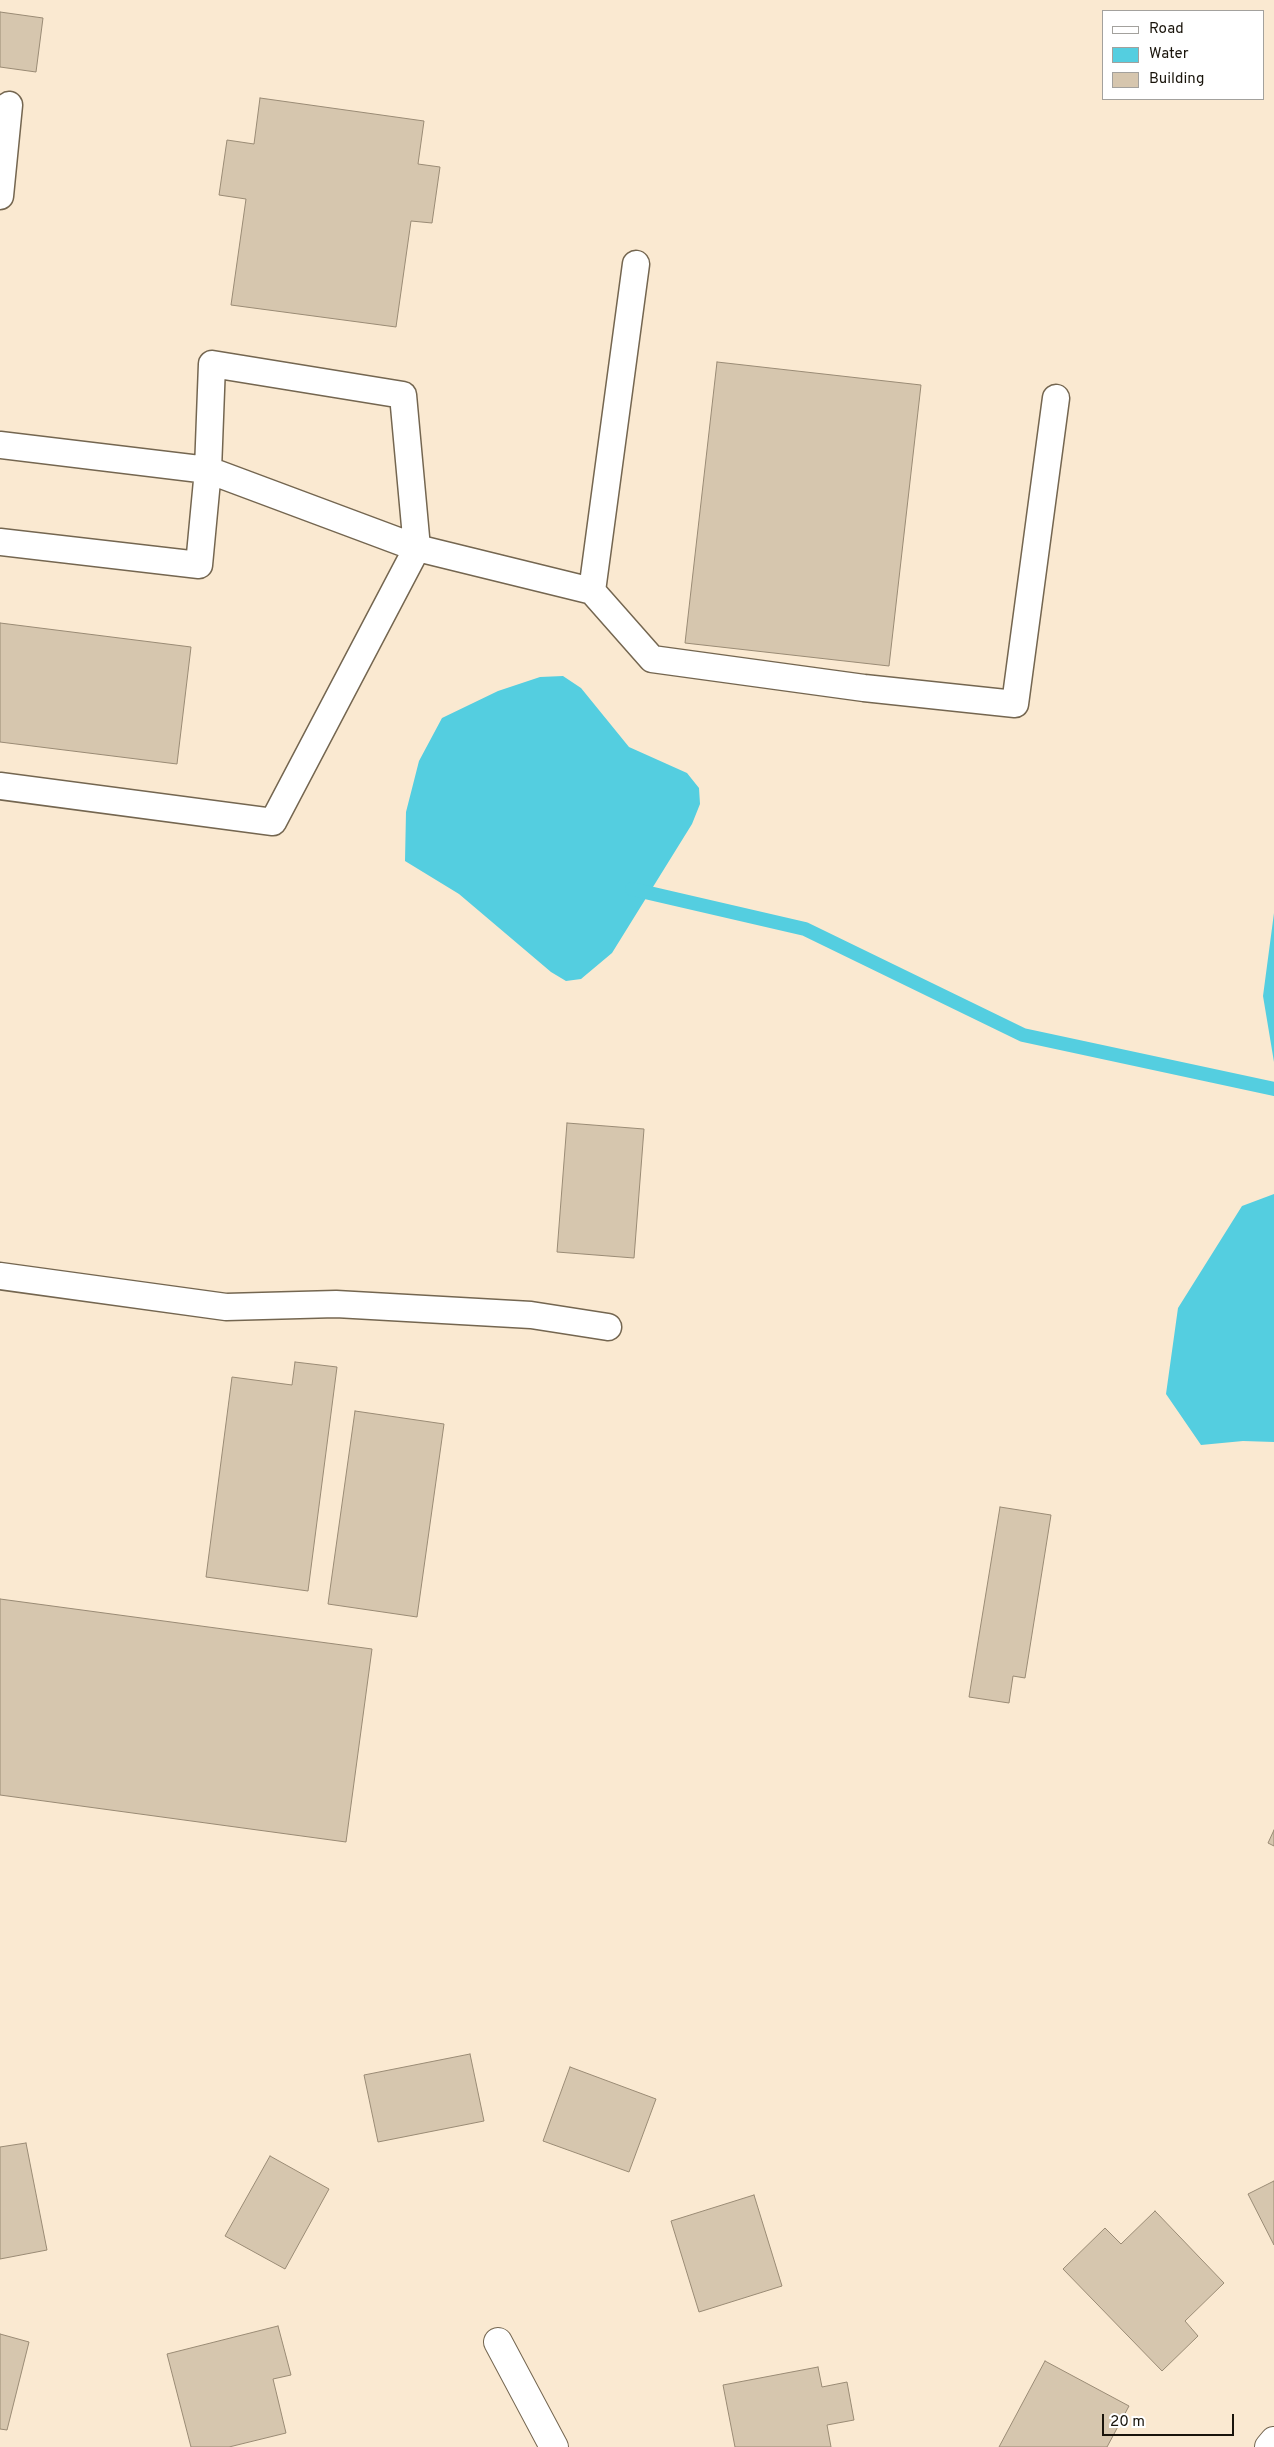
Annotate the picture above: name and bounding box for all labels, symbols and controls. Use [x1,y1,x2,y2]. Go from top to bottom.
legend [1102,10,1264,100]
text: Road [1149,20,1184,39]
text: Water [1149,45,1188,64]
text: Building [1149,70,1204,89]
scale bar [1104,2404,1236,2436]
text: 20 m [1110,2413,1145,2432]

